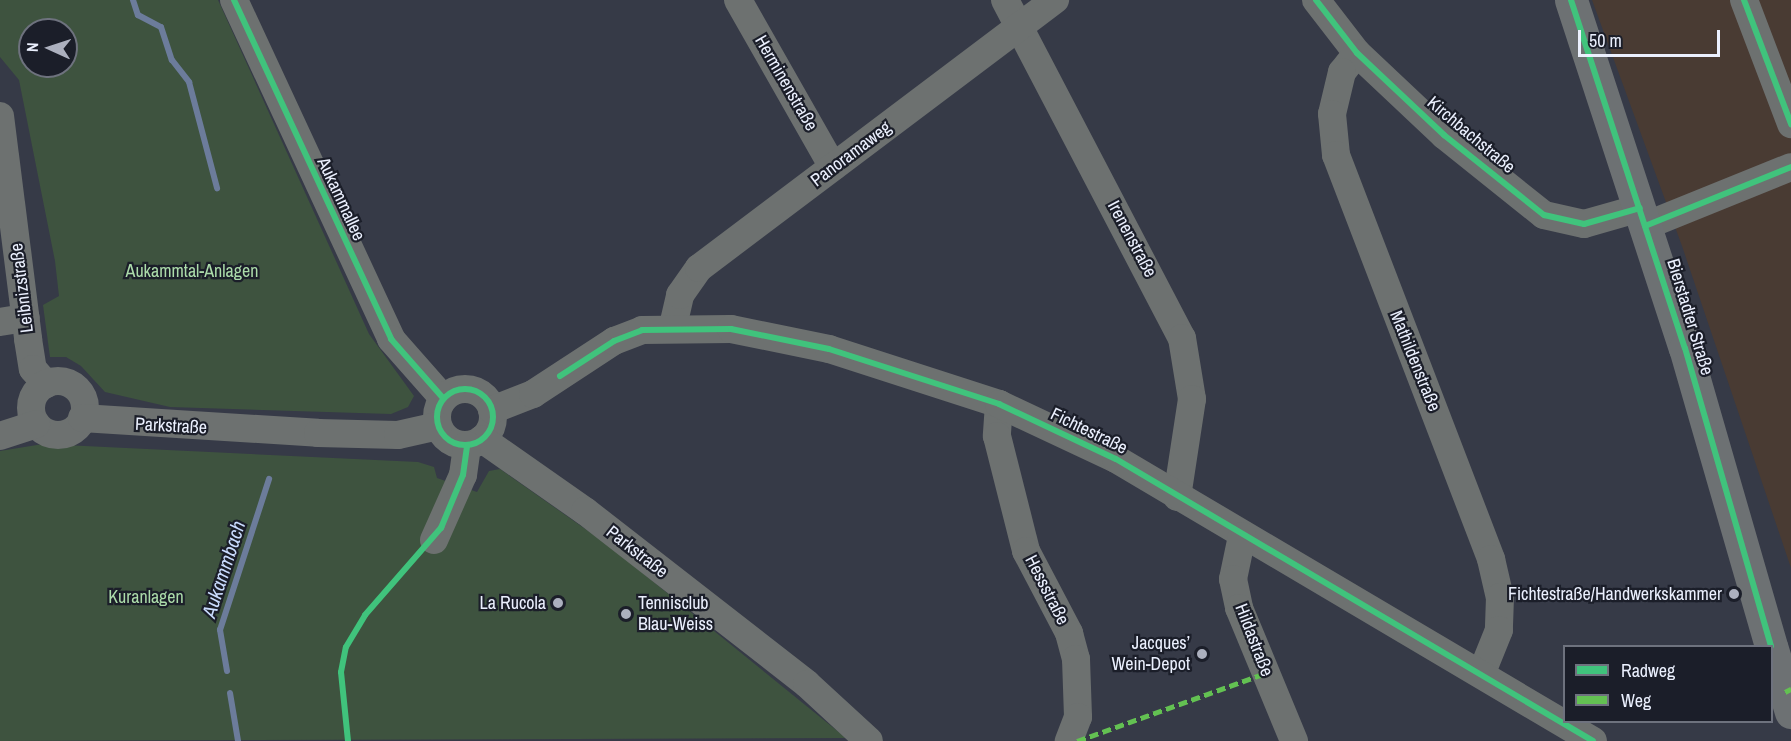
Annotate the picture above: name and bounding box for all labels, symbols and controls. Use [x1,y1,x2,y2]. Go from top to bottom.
north arrow [18,18,78,78]
scale bar [1581,18,1724,56]
text: 50 m [1589,28,1622,53]
street label: Herminenstraße [750,31,822,135]
text: N [21,42,43,52]
street label: Kirchbachstraße [1423,92,1519,178]
street label: Panoramaweg [806,117,896,191]
street label: Aukammallee [312,154,370,244]
street label: Irenenstraße [1103,197,1161,281]
street label: Leibnizstraße [6,242,38,334]
street label: Bierstadter Straße [1662,256,1718,378]
park label: Aukammtal-Anlagen [126,260,258,282]
street label: Mathildenstraße [1385,308,1445,414]
street label: Fichtestraße [1047,403,1131,459]
street label: Parkstraße [134,413,208,439]
water label: Aukammbach [196,518,250,620]
street label: Parkstraße [602,521,672,583]
street label: Hessstraße [1020,551,1074,629]
place label: Fichtestraße/Handwerkskammer [1508,583,1722,605]
park label: Kuranlagen [108,586,184,608]
marker: Fichtestraße/Handwerkskammer [1727,587,1741,601]
place label: La Rucola [480,592,546,614]
place label: Tennisclub Blau-Weiss [638,593,713,636]
marker: La Rucola [551,596,565,610]
street label: Hildastraße [1230,601,1278,679]
marker: Tennisclub Blau-Weiss [619,607,633,621]
place label: Jacques’ Wein-Depot [1112,633,1190,676]
legend [1563,645,1773,723]
marker: Jacques’ Wein-Depot [1195,647,1209,661]
text: Radweg [1621,658,1675,683]
text: Weg [1621,688,1651,713]

